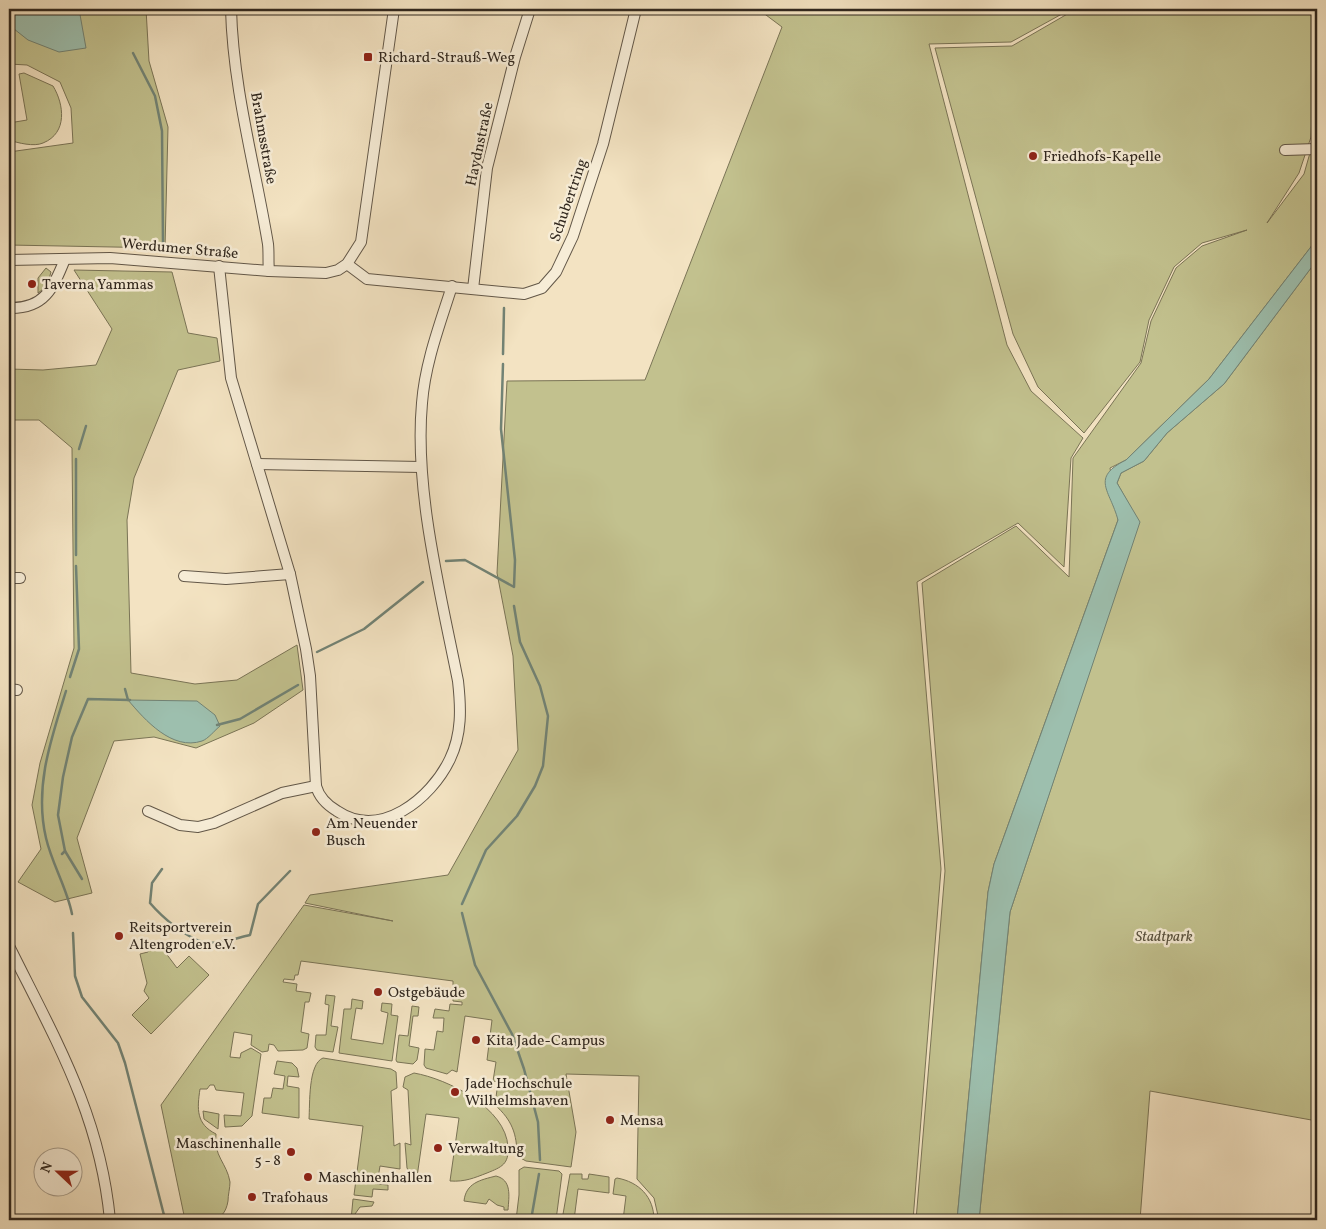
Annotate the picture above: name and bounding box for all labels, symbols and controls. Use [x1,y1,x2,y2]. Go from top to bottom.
place label: Richard-Strauß-Weg [378,48,515,69]
marker: Richard-Strauß-Weg [362,51,374,63]
street label: Brahmsstraße [244,91,281,186]
street label: Haydnstraße [461,100,500,188]
place label: Friedhofs-Kapelle [1043,147,1161,168]
marker: Friedhofs-Kapelle [1027,150,1039,162]
street label: Schubertring [545,156,594,245]
street label: Werdumer Straße [121,234,239,265]
place label: Taverna Yammas [42,275,153,296]
marker: Taverna Yammas [26,278,38,290]
place label: Am Neuender Busch [326,814,417,852]
marker: Am Neuender Busch [310,826,322,838]
place label: Reitsportverein Altengroden e.V. [129,918,236,956]
park label: Stadtpark [1135,927,1193,948]
marker: Reitsportverein Altengroden e.V. [113,930,125,942]
place label: Ostgebäude [388,983,465,1004]
marker: Ostgebäude [372,986,384,998]
place label: Kita Jade-Campus [486,1031,605,1052]
marker: Kita Jade-Campus [470,1034,482,1046]
place label: Jade Hochschule Wilhelmshaven [465,1074,572,1112]
marker: Jade Hochschule Wilhelmshaven [449,1086,461,1098]
place label: Mensa [620,1111,664,1132]
marker: Mensa [604,1114,616,1126]
place label: Maschinenhalle 5 - 8 [176,1134,281,1172]
place label: Verwaltung [448,1139,525,1160]
marker: Verwaltung [432,1142,444,1154]
north arrow [32,1146,82,1196]
marker: Maschinenhalle 5 - 8 [285,1146,297,1158]
text: N [37,1159,58,1176]
place label: Maschinenhallen [318,1168,432,1189]
marker: Maschinenhallen [302,1171,314,1183]
place label: Trafohaus [262,1188,328,1209]
marker: Trafohaus [246,1191,258,1203]

